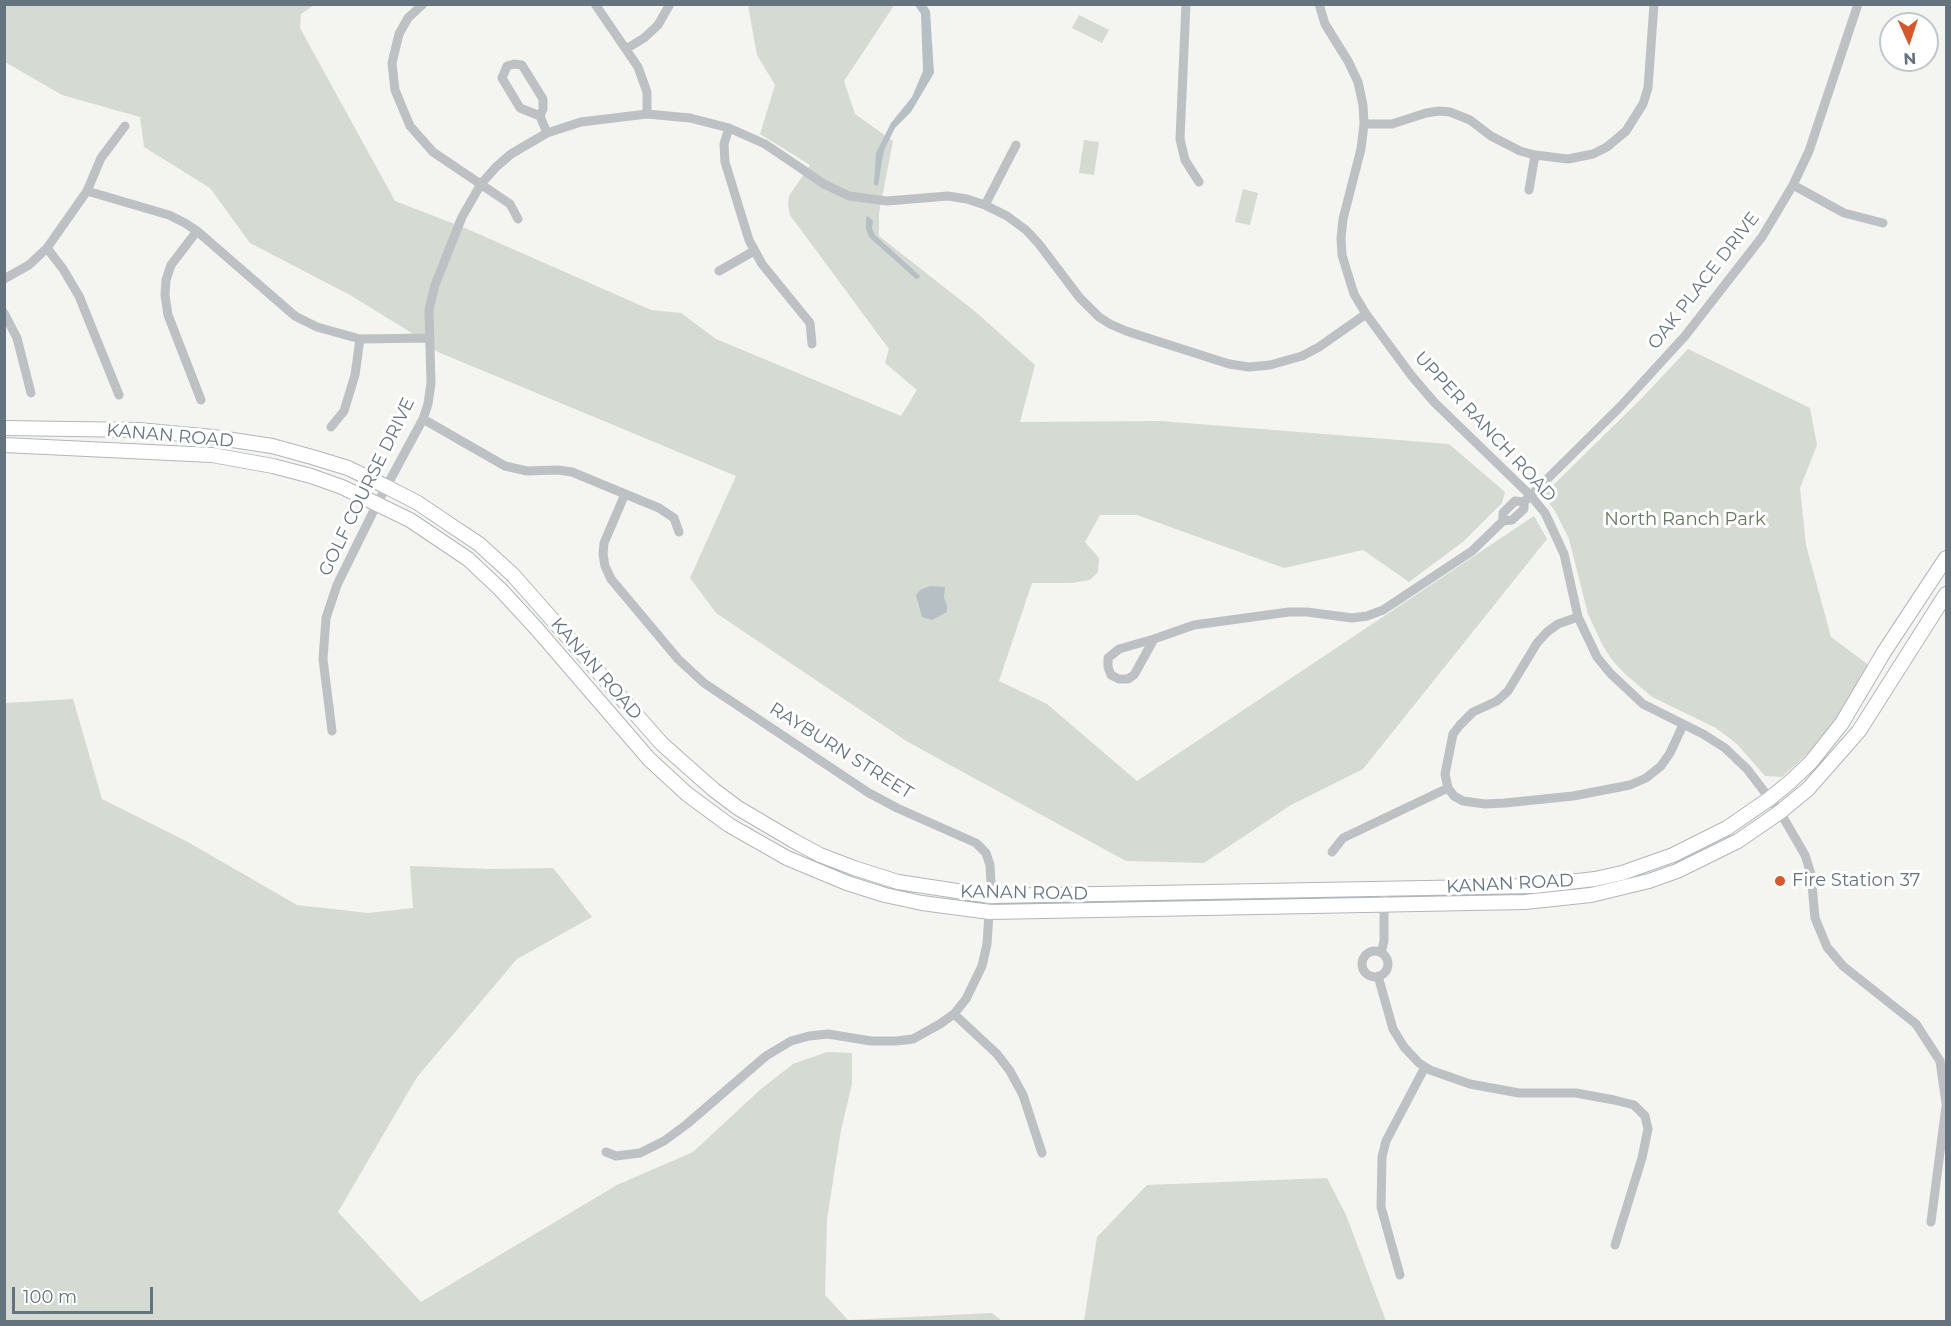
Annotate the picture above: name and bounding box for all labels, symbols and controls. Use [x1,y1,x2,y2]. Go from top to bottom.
north arrow [1879,12,1939,72]
text: N [1903,49,1917,68]
street label: OAK PLACE DRIVE [1644,208,1764,354]
street label: UPPER RANCH ROAD [1410,347,1560,507]
street label: GOLF COURSE DRIVE [314,394,420,580]
street label: KANAN ROAD [105,420,235,452]
park label: North Ranch Park [1604,509,1766,531]
street label: KANAN ROAD [546,614,646,724]
street label: RAYBURN STREET [765,698,917,804]
street label: KANAN ROAD [1446,870,1574,898]
place label: Fire Station 37 [1792,870,1920,892]
marker: Fire Station 37 [1773,874,1787,888]
street label: KANAN ROAD [960,881,1088,905]
scale bar [15,1275,156,1313]
text: 100 m [23,1286,77,1308]

